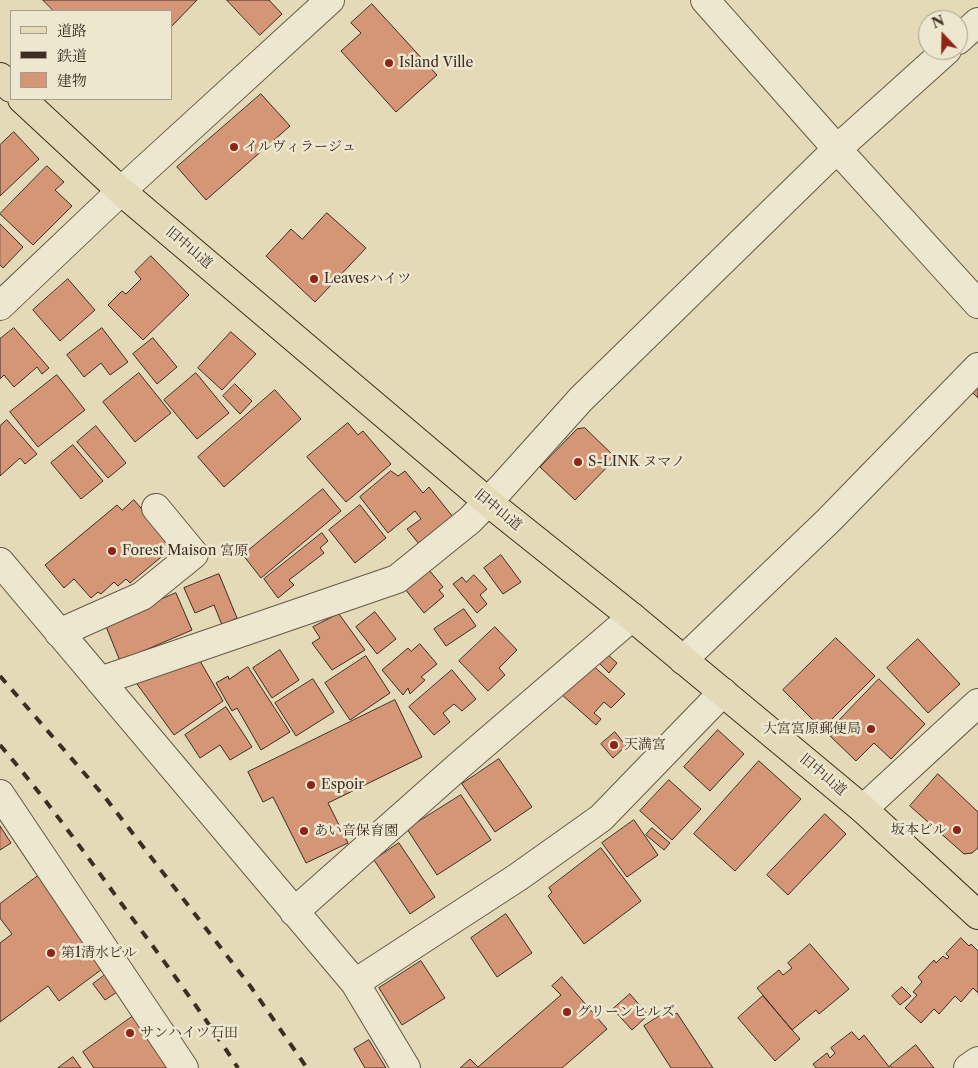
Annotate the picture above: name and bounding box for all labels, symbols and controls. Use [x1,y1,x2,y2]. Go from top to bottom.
legend [10,10,172,100]
north arrow [918,10,968,60]
text: N [929,11,947,33]
text: 道路 [57,21,87,40]
text: 鉄道 [57,46,87,65]
place label: Island Ville [399,55,473,71]
marker: Island Ville [383,57,395,69]
text: 建物 [57,71,87,90]
place label: イルヴィラージュ [244,139,356,155]
marker: イルヴィラージュ [228,141,240,153]
street label: 旧中山道 [162,224,216,272]
place label: Leavesハイツ [324,271,411,287]
marker: Leavesハイツ [308,273,320,285]
place label: S-LINK ヌマノ [588,454,685,470]
marker: S-LINK ヌマノ [572,456,584,468]
street label: 旧中山道 [471,486,525,534]
place label: Forest Maison 宮原 [122,543,248,559]
marker: Forest Maison 宮原 [106,545,118,557]
place label: 大宮宮原郵便局 [763,721,861,737]
marker: 大宮宮原郵便局 [865,723,877,735]
place label: 天満宮 [624,737,666,753]
marker: 天満宮 [608,739,620,751]
street label: 旧中山道 [796,751,850,799]
place label: Espoir [321,777,364,793]
marker: Espoir [305,779,317,791]
place label: 坂本ビル [891,822,947,838]
place label: あい音保育園 [314,823,398,839]
marker: 坂本ビル [951,824,963,836]
marker: あい音保育園 [298,825,310,837]
place label: 第1清水ビル [61,945,137,961]
marker: 第1清水ビル [45,947,57,959]
place label: グリーンヒルズ [577,1004,675,1020]
marker: グリーンヒルズ [561,1006,573,1018]
place label: サンハイツ石田 [140,1025,238,1041]
marker: サンハイツ石田 [124,1027,136,1039]

